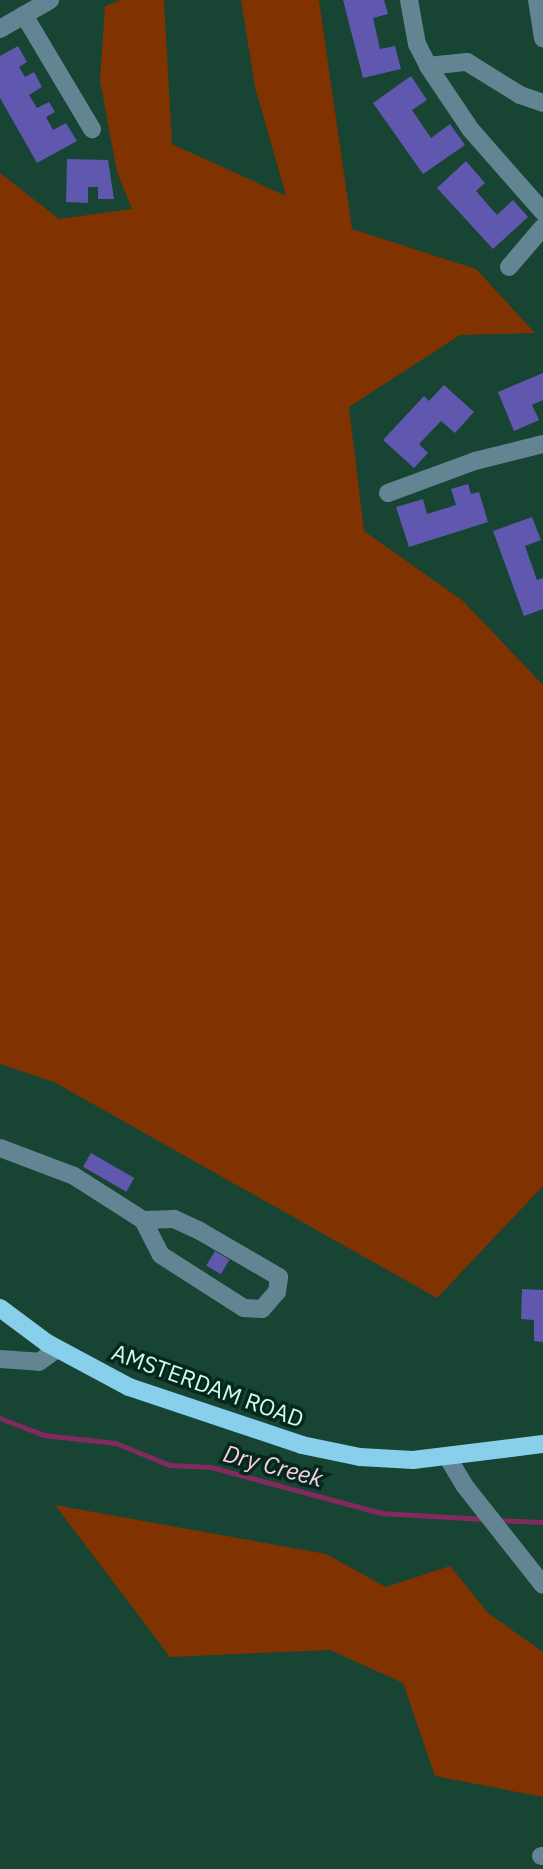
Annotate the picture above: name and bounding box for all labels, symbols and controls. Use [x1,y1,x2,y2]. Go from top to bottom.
street label: AMSTERDAM ROAD [108,1337,308,1433]
water label: Dry Creek [220,1439,326,1493]

